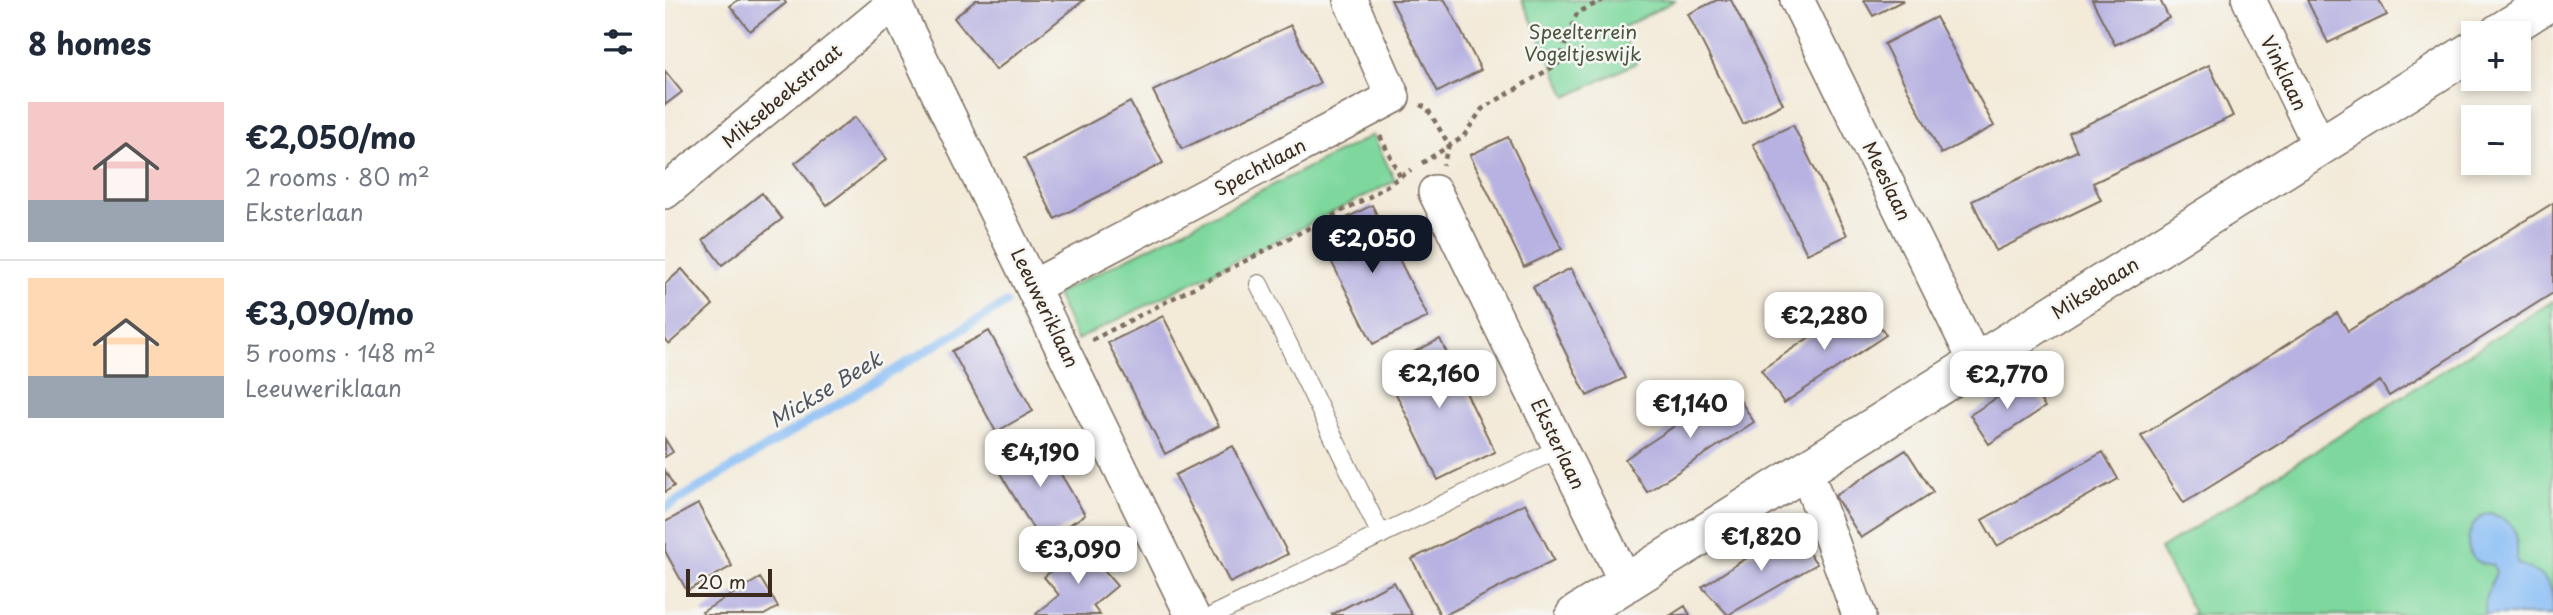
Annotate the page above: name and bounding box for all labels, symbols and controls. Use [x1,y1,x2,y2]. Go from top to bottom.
park label: Speelterrein Vogeltjeswijk [1524,17,1642,67]
text: 8 homes [28,20,151,65]
map controls [2461,21,2531,175]
button: + [2461,21,2531,91]
icon: filters [599,23,637,61]
street label: Vinklaan [2255,30,2315,115]
street label: Miksebeekstraat [715,36,848,154]
button: − [2461,105,2531,175]
text: €2,050/mo [245,114,416,159]
icon: home [84,130,168,214]
street label: Spechtlaan [1209,130,1310,202]
street label: Meeslaan [1857,136,1919,225]
text: 2 rooms · 80 m² [245,159,430,194]
text: Eksterlaan [245,194,364,229]
pin: €2,050 [1315,216,1429,275]
text: €2,050 [1328,220,1416,255]
street label: Leeuweriklaan [1005,243,1087,372]
street label: Miksebaan [2045,249,2144,325]
text: €3,090/mo [245,290,414,335]
pin: €2,280 [1767,292,1881,352]
text: €2,280 [1780,297,1868,332]
icon: home [84,306,168,390]
text: 5 rooms · 148 m² [245,335,436,370]
water label: Mickse Beek [762,341,889,435]
pin: €2,160 [1382,350,1496,410]
pin: €2,770 [1950,352,2064,411]
text: €2,160 [1398,355,1480,390]
text: €2,770 [1966,356,2048,391]
text: Leeuweriklaan [245,370,402,405]
pin: €1,140 [1633,380,1747,440]
text: €1,140 [1652,385,1728,420]
street label: Eksterlaan [1525,393,1593,494]
pin: €4,190 [983,430,1097,489]
text: €4,190 [1001,434,1079,469]
pin: €1,820 [1704,514,1818,573]
text: €1,820 [1721,518,1801,553]
pin: €3,090 [1021,526,1135,586]
text: €3,090 [1035,531,1121,566]
scale bar [686,566,772,598]
text: 20 m [697,567,746,595]

